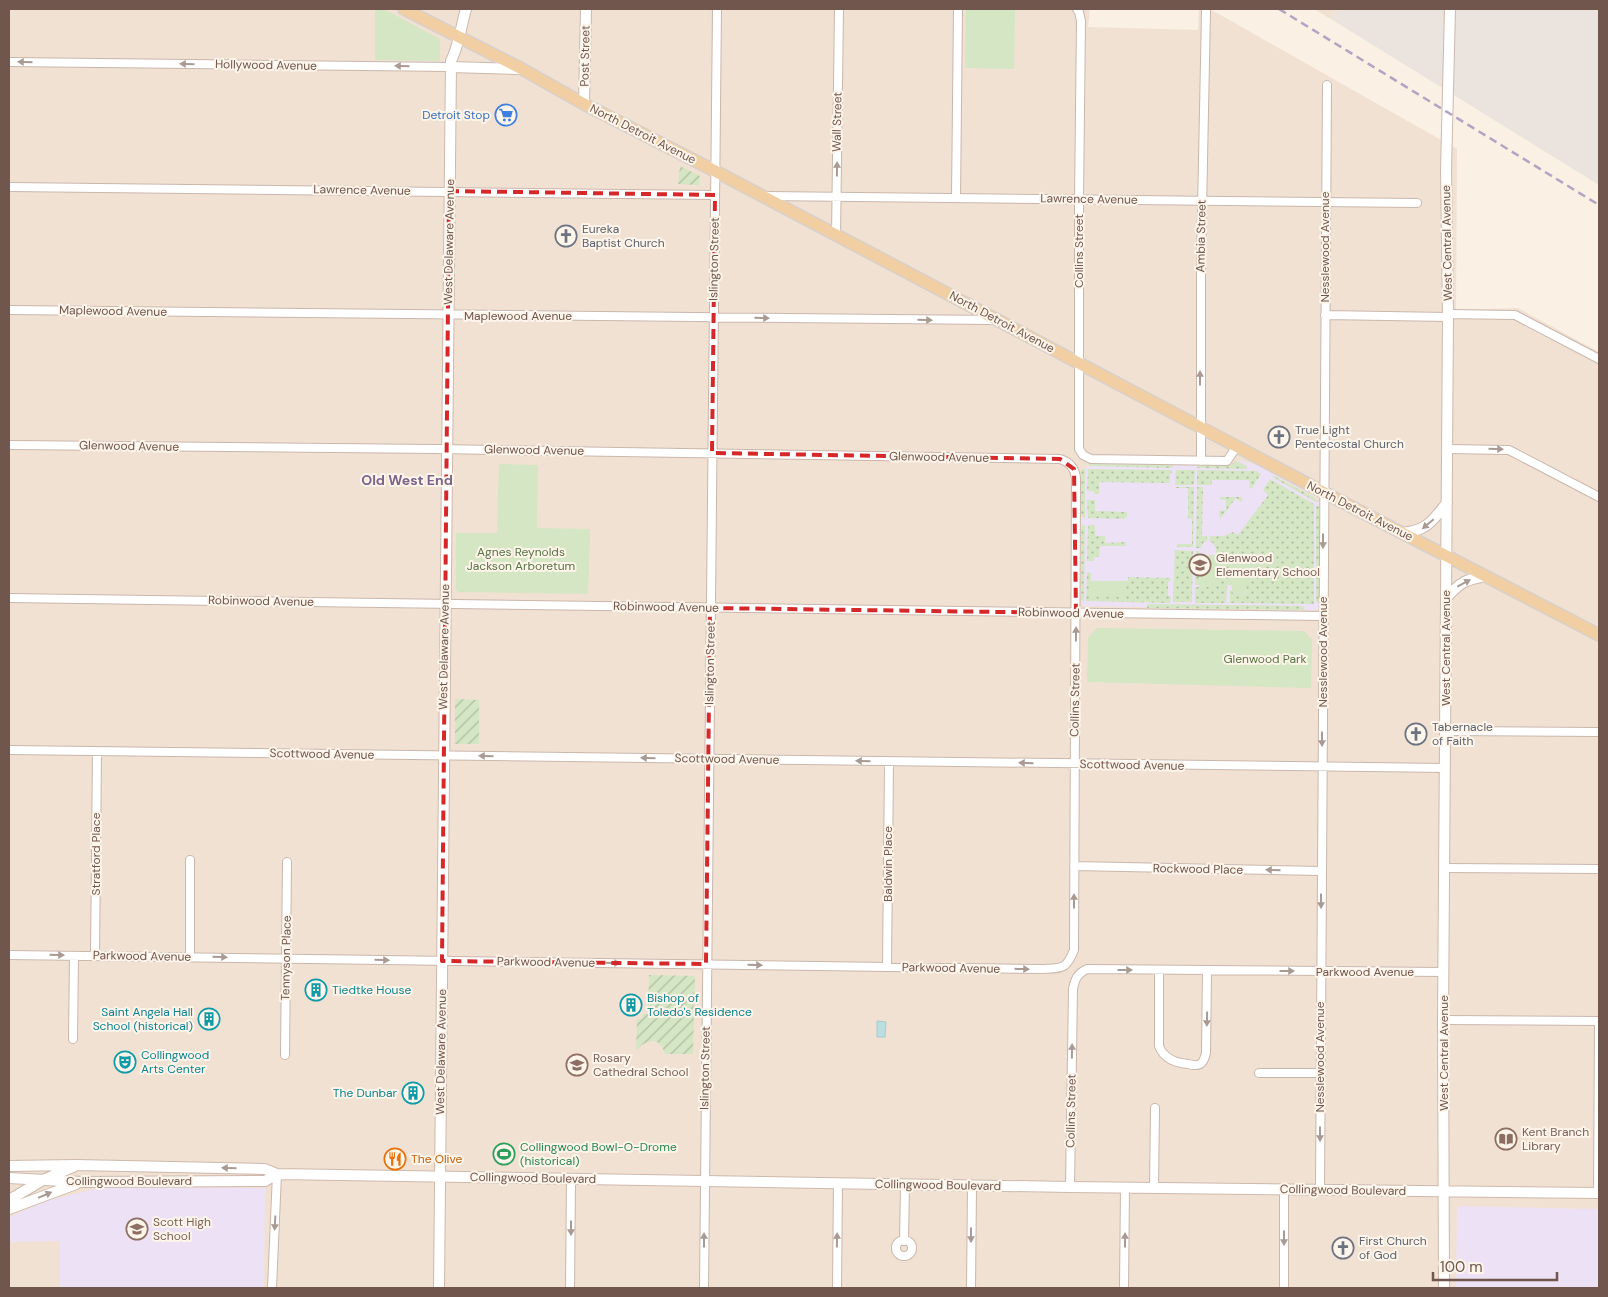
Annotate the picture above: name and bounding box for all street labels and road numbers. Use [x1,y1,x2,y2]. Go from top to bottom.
street label: Post Street [576,25,594,87]
street label: Hollywood Avenue [215,56,317,74]
street label: Wall Street [828,92,846,152]
street label: North Detroit Avenue [587,100,699,168]
street label: West Delaware Avenue [440,179,458,305]
street label: Lawrence Avenue [313,181,411,199]
street label: West Central Avenue [1438,185,1456,301]
street label: Lawrence Avenue [1040,190,1138,208]
street label: Nesslewood Avenue [1317,191,1333,303]
street label: Ambia Street [1192,199,1210,273]
street label: Collins Street [1071,214,1087,288]
street label: Islington Street [705,217,723,301]
street label: North Detroit Avenue [947,287,1058,357]
street label: Maplewood Avenue [59,302,167,320]
street label: Maplewood Avenue [464,308,572,324]
street label: Glenwood Avenue [79,437,179,455]
street label: Glenwood Avenue [484,441,584,459]
street label: Glenwood Avenue [889,448,989,466]
street label: North Detroit Avenue [1304,477,1416,545]
street label: West Delaware Avenue [435,584,453,710]
street label: West Central Avenue [1438,590,1454,706]
street label: Robinwood Avenue [208,592,314,610]
street label: Nesslewood Avenue [1315,596,1331,708]
street label: Robinwood Avenue [613,598,719,616]
street label: Robinwood Avenue [1018,604,1124,622]
street label: Islington Street [701,621,719,705]
street label: Collins Street [1066,663,1084,737]
street label: Scottwood Avenue [269,745,375,763]
street label: Scottwood Avenue [674,750,780,768]
street label: Scottwood Avenue [1079,756,1185,774]
street label: Stratford Place [88,812,104,895]
street label: Baldwin Place [880,826,896,902]
street label: Rockwood Place [1153,860,1244,878]
street label: Tennyson Place [277,915,295,1001]
street label: Parkwood Avenue [93,947,191,965]
street label: Parkwood Avenue [497,953,595,971]
street label: Parkwood Avenue [902,959,1000,977]
street label: Parkwood Avenue [1316,964,1414,980]
street label: West Delaware Avenue [432,989,450,1115]
street label: West Central Avenue [1436,995,1452,1111]
street label: Nesslewood Avenue [1312,1001,1328,1113]
street label: Islington Street [696,1026,714,1110]
street label: Collins Street [1062,1074,1080,1148]
street label: Collingwood Boulevard [470,1169,596,1187]
street label: Collingwood Boulevard [66,1173,192,1189]
street label: Collingwood Boulevard [875,1176,1001,1194]
street label: Collingwood Boulevard [1280,1181,1406,1199]

